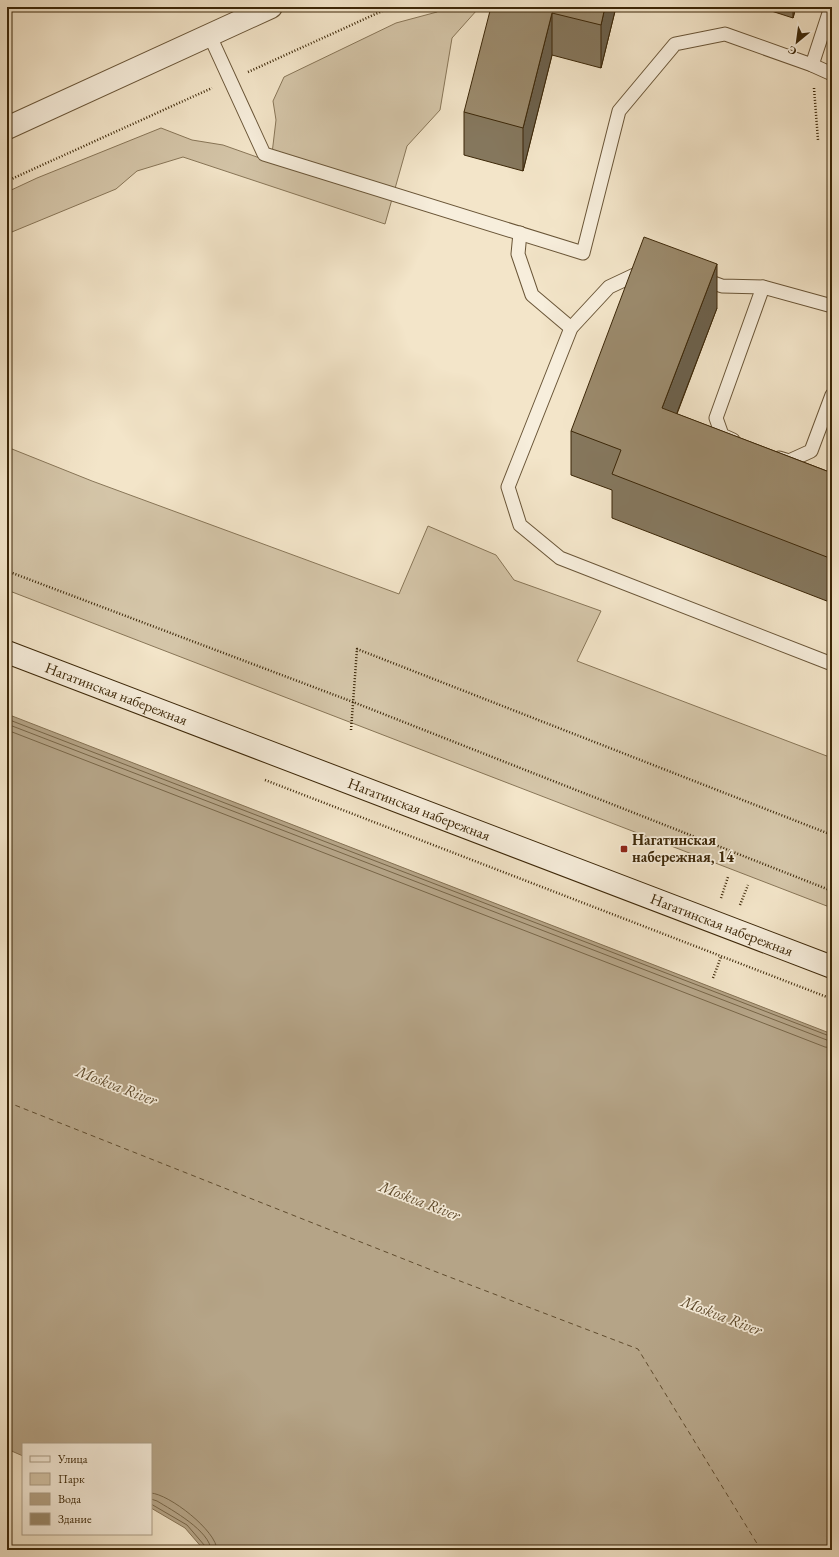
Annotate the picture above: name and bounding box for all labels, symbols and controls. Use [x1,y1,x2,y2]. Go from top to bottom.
north arrow [777,22,817,62]
text: С [785,43,799,59]
street label: Нагатинская набережная [43,657,191,729]
street label: Нагатинская набережная [345,773,493,845]
place label: Нагатинская набережная, 14 [632,830,735,866]
marker: Нагатинская набережная, 14 [619,844,629,854]
street label: Нагатинская набережная [648,889,796,960]
water label: Moskva River [73,1060,161,1111]
water label: Moskva River [376,1175,464,1226]
water label: Moskva River [678,1290,766,1341]
legend [22,1443,152,1535]
text: Улица [57,1451,88,1467]
text: Парк [58,1471,85,1487]
text: Вода [58,1491,81,1507]
text: Здание [58,1511,92,1527]

